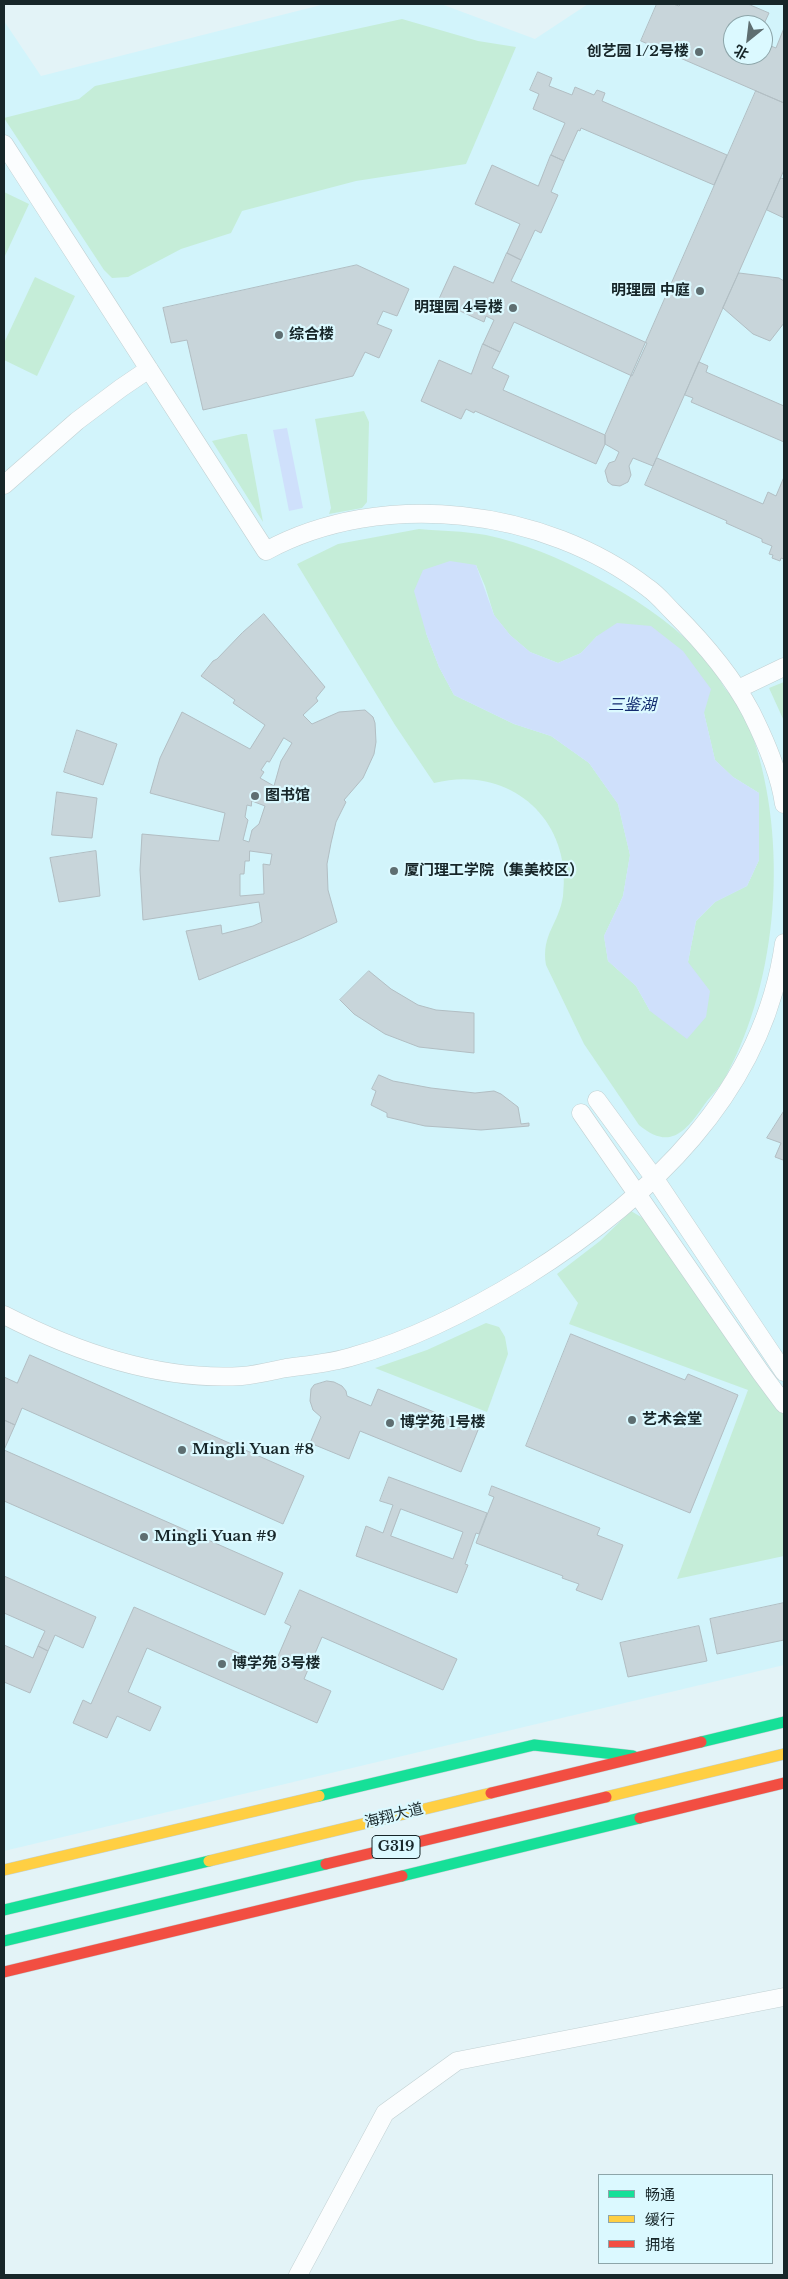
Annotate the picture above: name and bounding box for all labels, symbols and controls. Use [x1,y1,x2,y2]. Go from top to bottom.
north arrow [723,15,773,65]
text: 北 [731,41,752,64]
place label: 创艺园 1/2号楼 [587,43,689,61]
marker: 创艺园 1/2号楼 [693,46,705,58]
place label: 明理园 中庭 [611,282,690,300]
marker: 明理园 中庭 [694,285,706,297]
place label: 明理园 4号楼 [414,299,503,317]
marker: 明理园 4号楼 [507,302,519,314]
place label: 综合楼 [289,326,334,344]
marker: 综合楼 [273,329,285,341]
water label: 三鉴湖 [608,695,656,715]
place label: 图书馆 [265,787,310,805]
marker: 图书馆 [249,790,261,802]
place label: 厦门理工学院（集美校区） [404,862,584,880]
marker: 厦门理工学院（集美校区） [388,865,400,877]
place label: 艺术会堂 [642,1411,702,1429]
place label: 博学苑 1号楼 [400,1414,486,1432]
marker: 艺术会堂 [626,1414,638,1426]
marker: 博学苑 1号楼 [384,1417,396,1429]
place label: Mingli Yuan #8 [192,1441,314,1459]
marker: Mingli Yuan #8 [176,1444,188,1456]
place label: Mingli Yuan #9 [154,1528,277,1546]
marker: Mingli Yuan #9 [138,1531,150,1543]
place label: 博学苑 3号楼 [232,1655,321,1673]
marker: 博学苑 3号楼 [216,1658,228,1670]
street label: 海翔大道 [363,1800,425,1832]
road number: G319 [372,1835,420,1858]
legend [598,2174,773,2264]
text: 畅通 [645,2185,675,2204]
text: 缓行 [645,2210,675,2229]
text: 拥堵 [645,2235,675,2254]

